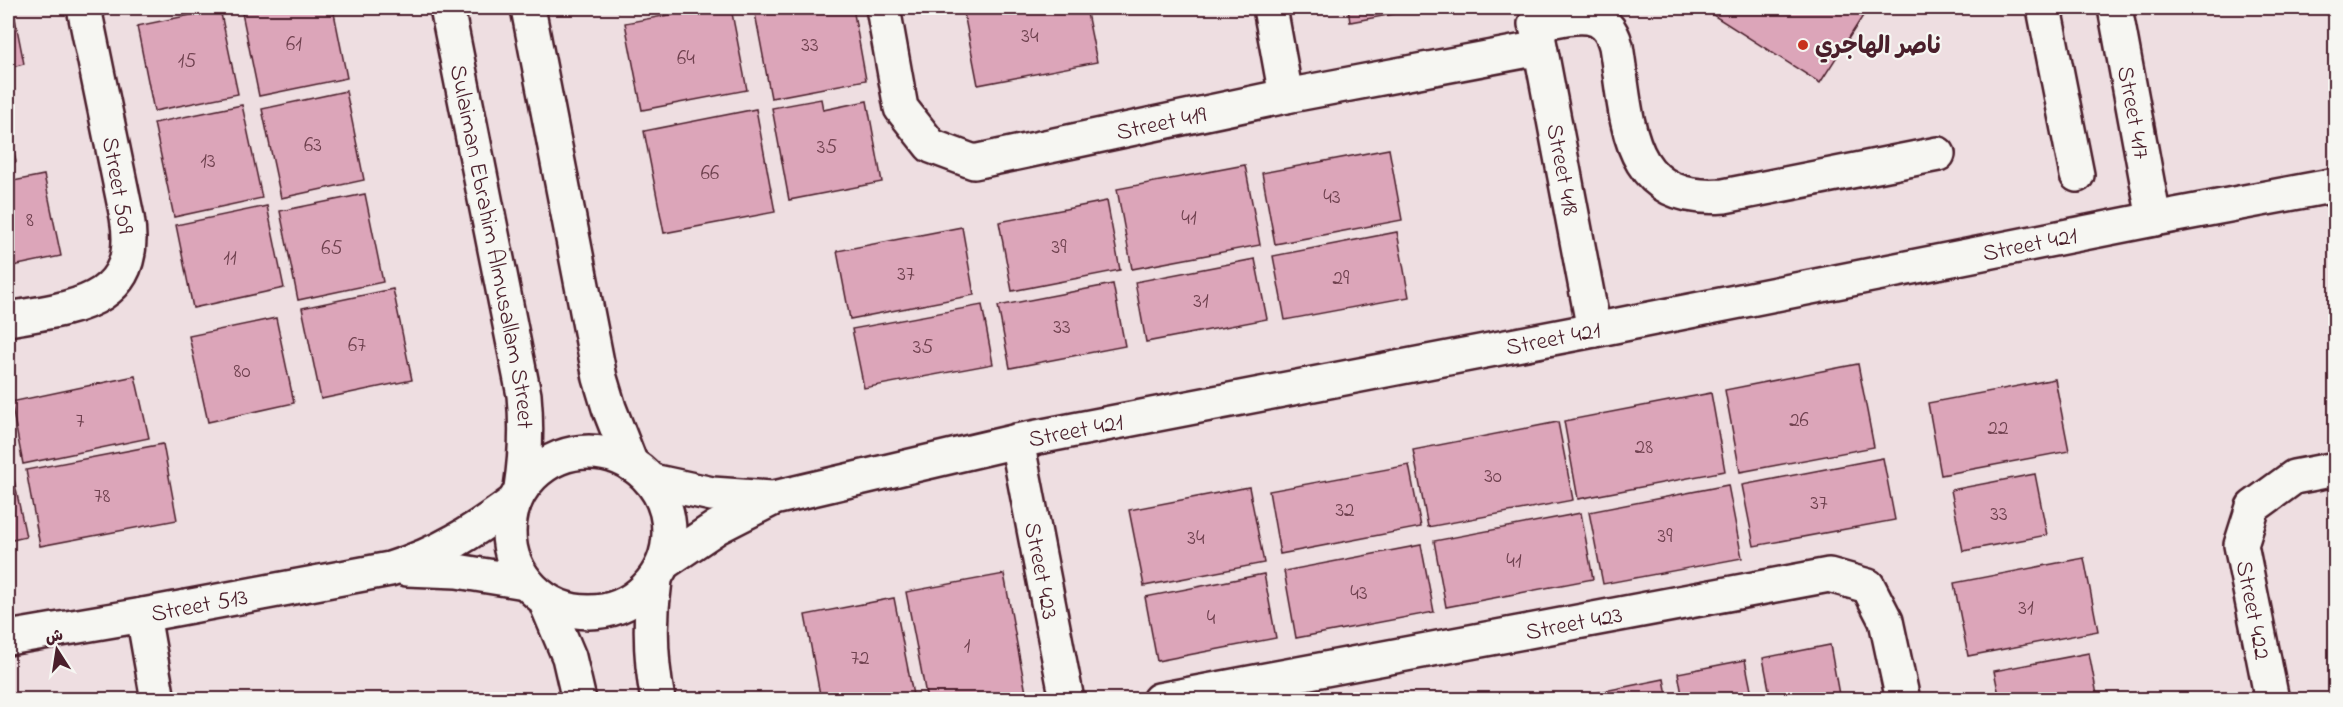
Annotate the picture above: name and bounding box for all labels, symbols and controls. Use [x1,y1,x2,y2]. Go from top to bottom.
house number: 34 [1021,22,1039,52]
house number: 61 [286,30,302,60]
place label: ناصر الهاجري [1815,30,1943,65]
house number: 33 [801,31,819,61]
marker: ناصر الهاجري [1796,38,1810,52]
house number: 64 [677,44,695,74]
house number: 15 [178,47,196,77]
street label: Sulaiman Ebrahim Almusallam Street [439,62,541,429]
street label: Street 417 [2106,63,2158,162]
street label: Street 419 [1113,98,1211,151]
street label: Street 418 [1535,121,1587,219]
house number: 63 [304,131,322,161]
house number: 35 [817,133,837,163]
street label: Street 509 [91,134,142,237]
house number: 13 [200,147,216,177]
house number: 66 [701,159,719,189]
house number: 43 [1323,183,1341,213]
house number: 41 [1181,204,1197,234]
house number: 8 [26,206,34,236]
street label: Street 421 [1980,220,2081,273]
house number: 39 [1052,233,1067,263]
house number: 65 [321,234,343,264]
house number: 11 [223,244,237,274]
house number: 37 [897,260,915,290]
house number: 29 [1333,264,1350,294]
house number: 31 [1193,287,1209,317]
house number: 33 [1053,313,1071,343]
street label: Street 421 [1503,314,1604,367]
house number: 67 [348,331,366,361]
house number: 35 [913,333,933,363]
house number: 80 [234,357,250,387]
street label: Street 421 [1026,406,1127,458]
house number: 26 [1789,406,1809,436]
house number: 7 [76,407,85,437]
house number: 22 [1988,414,2008,444]
house number: 28 [1635,433,1653,463]
house number: 30 [1484,462,1502,492]
house number: 78 [94,482,110,512]
house number: 37 [1810,489,1828,519]
house number: 32 [1335,496,1355,526]
house number: 33 [1990,500,2008,530]
street label: Street 423 [1013,519,1066,623]
house number: 39 [1658,522,1673,552]
house number: 34 [1187,524,1205,554]
house number: 41 [1506,547,1522,577]
street label: Street 422 [2225,558,2278,663]
house number: 43 [1350,579,1368,609]
street label: Street 513 [148,581,251,633]
house number: 31 [2018,594,2034,624]
street label: Street 423 [1523,599,1626,651]
house number: 4 [1207,604,1216,634]
north arrow [27,620,87,680]
text: ش [43,624,65,651]
house number: 1 [964,632,971,662]
house number: 72 [850,644,870,674]

